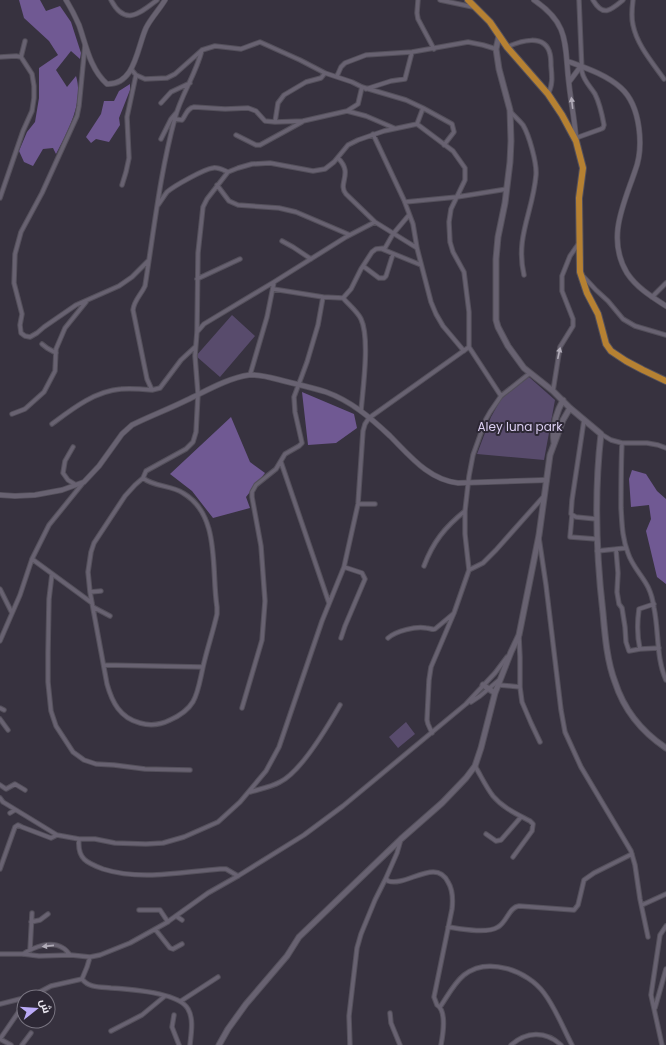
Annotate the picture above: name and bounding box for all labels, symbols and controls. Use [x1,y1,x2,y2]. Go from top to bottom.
one-way arrow [568,97,575,109]
one-way arrow [556,346,562,359]
park label: Aley luna park [478,418,563,435]
one-way arrow [41,942,54,949]
north arrow [16,989,56,1029]
text: ش [36,997,55,1015]

